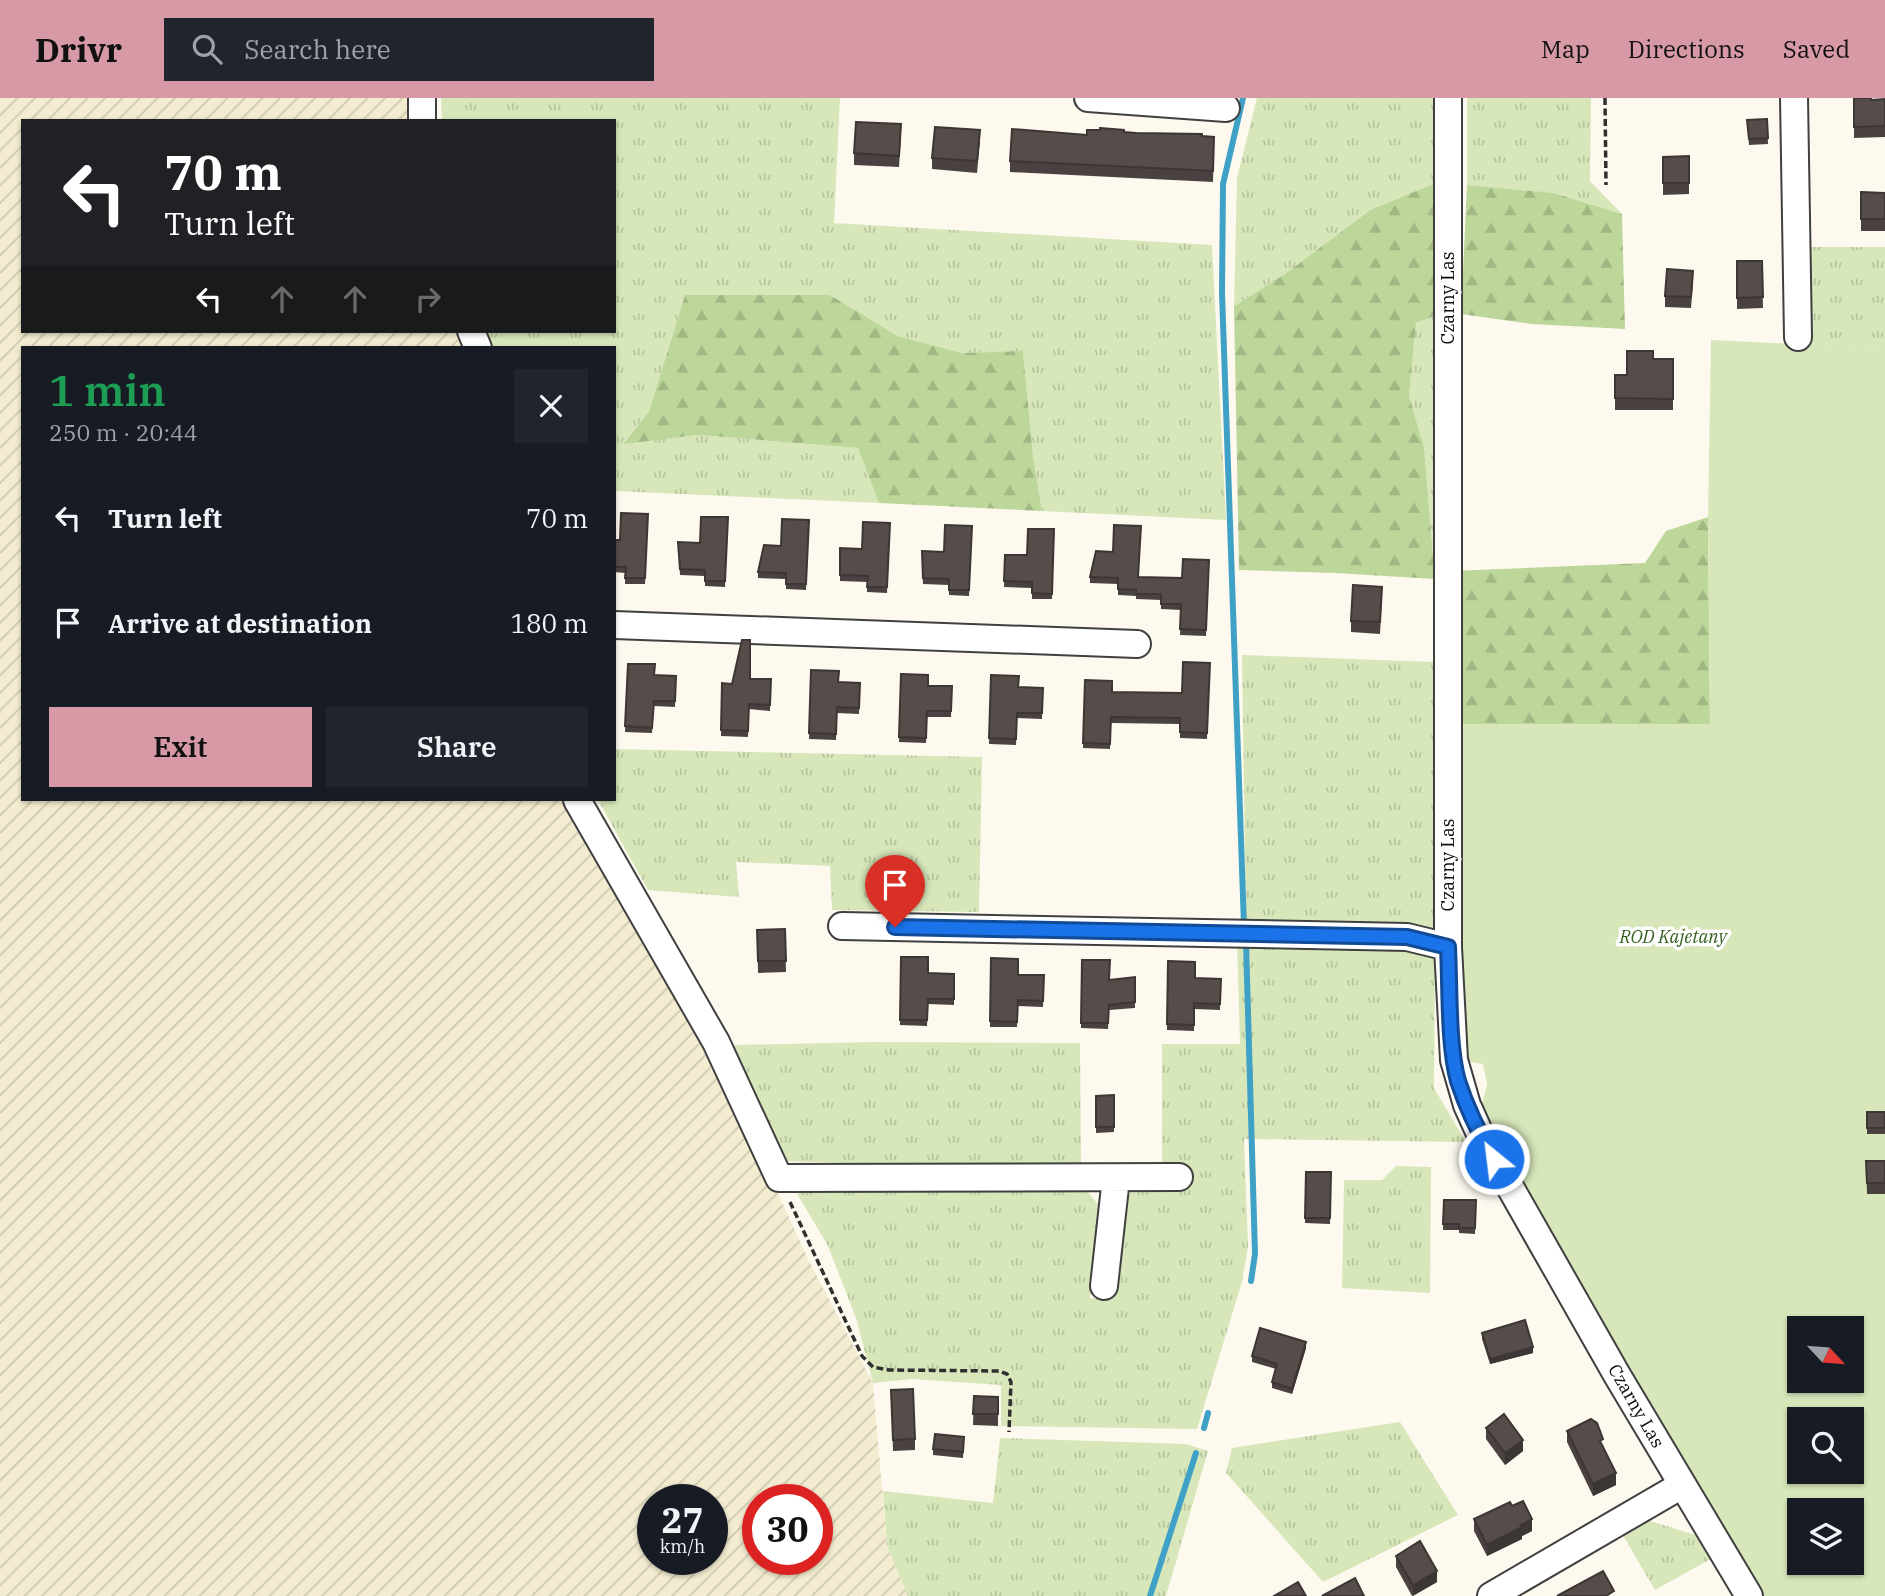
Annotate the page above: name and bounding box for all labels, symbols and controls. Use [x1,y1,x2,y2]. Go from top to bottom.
search box [164,18,654,81]
text: Drivr [35,28,122,71]
icon: search [188,30,226,68]
text: Search here [244,32,391,66]
text: Map [1541,33,1590,65]
text: Directions [1628,33,1745,65]
text: Saved [1783,33,1850,65]
text: 70 m [164,140,282,203]
icon: left [49,147,140,238]
text: Turn left [164,202,295,244]
street label: Czarny Las [1436,252,1459,345]
icon: left [190,280,228,318]
icon: ahead [263,280,301,318]
icon: ahead [336,280,374,318]
icon: right [409,280,447,318]
text: 1 min [49,363,166,418]
button: close [514,369,588,443]
text: 250 m · 20:44 [49,417,198,447]
icon: left [49,499,87,537]
text: Turn left [108,501,222,535]
text: 70 m [526,501,588,535]
icon: arrive [49,604,87,642]
text: Arrive at destination [108,606,372,640]
text: 180 m [510,606,588,640]
button: Exit [49,707,312,787]
button: Share [326,707,588,787]
street label: Czarny Las [1436,819,1459,912]
pin [865,855,925,927]
icon: arrive [876,866,914,904]
park label: ROD Kajetany [1618,925,1728,948]
position arrow [1457,1122,1531,1196]
north arrow [1787,1316,1864,1393]
map controls [1787,1316,1864,1575]
street label: Czarny Las [1603,1360,1670,1452]
button: search [1787,1407,1864,1484]
speed limit sign: 30 [742,1484,833,1575]
text: 27 [661,1497,704,1543]
button: layers [1787,1498,1864,1575]
text: km/h [660,1535,705,1558]

